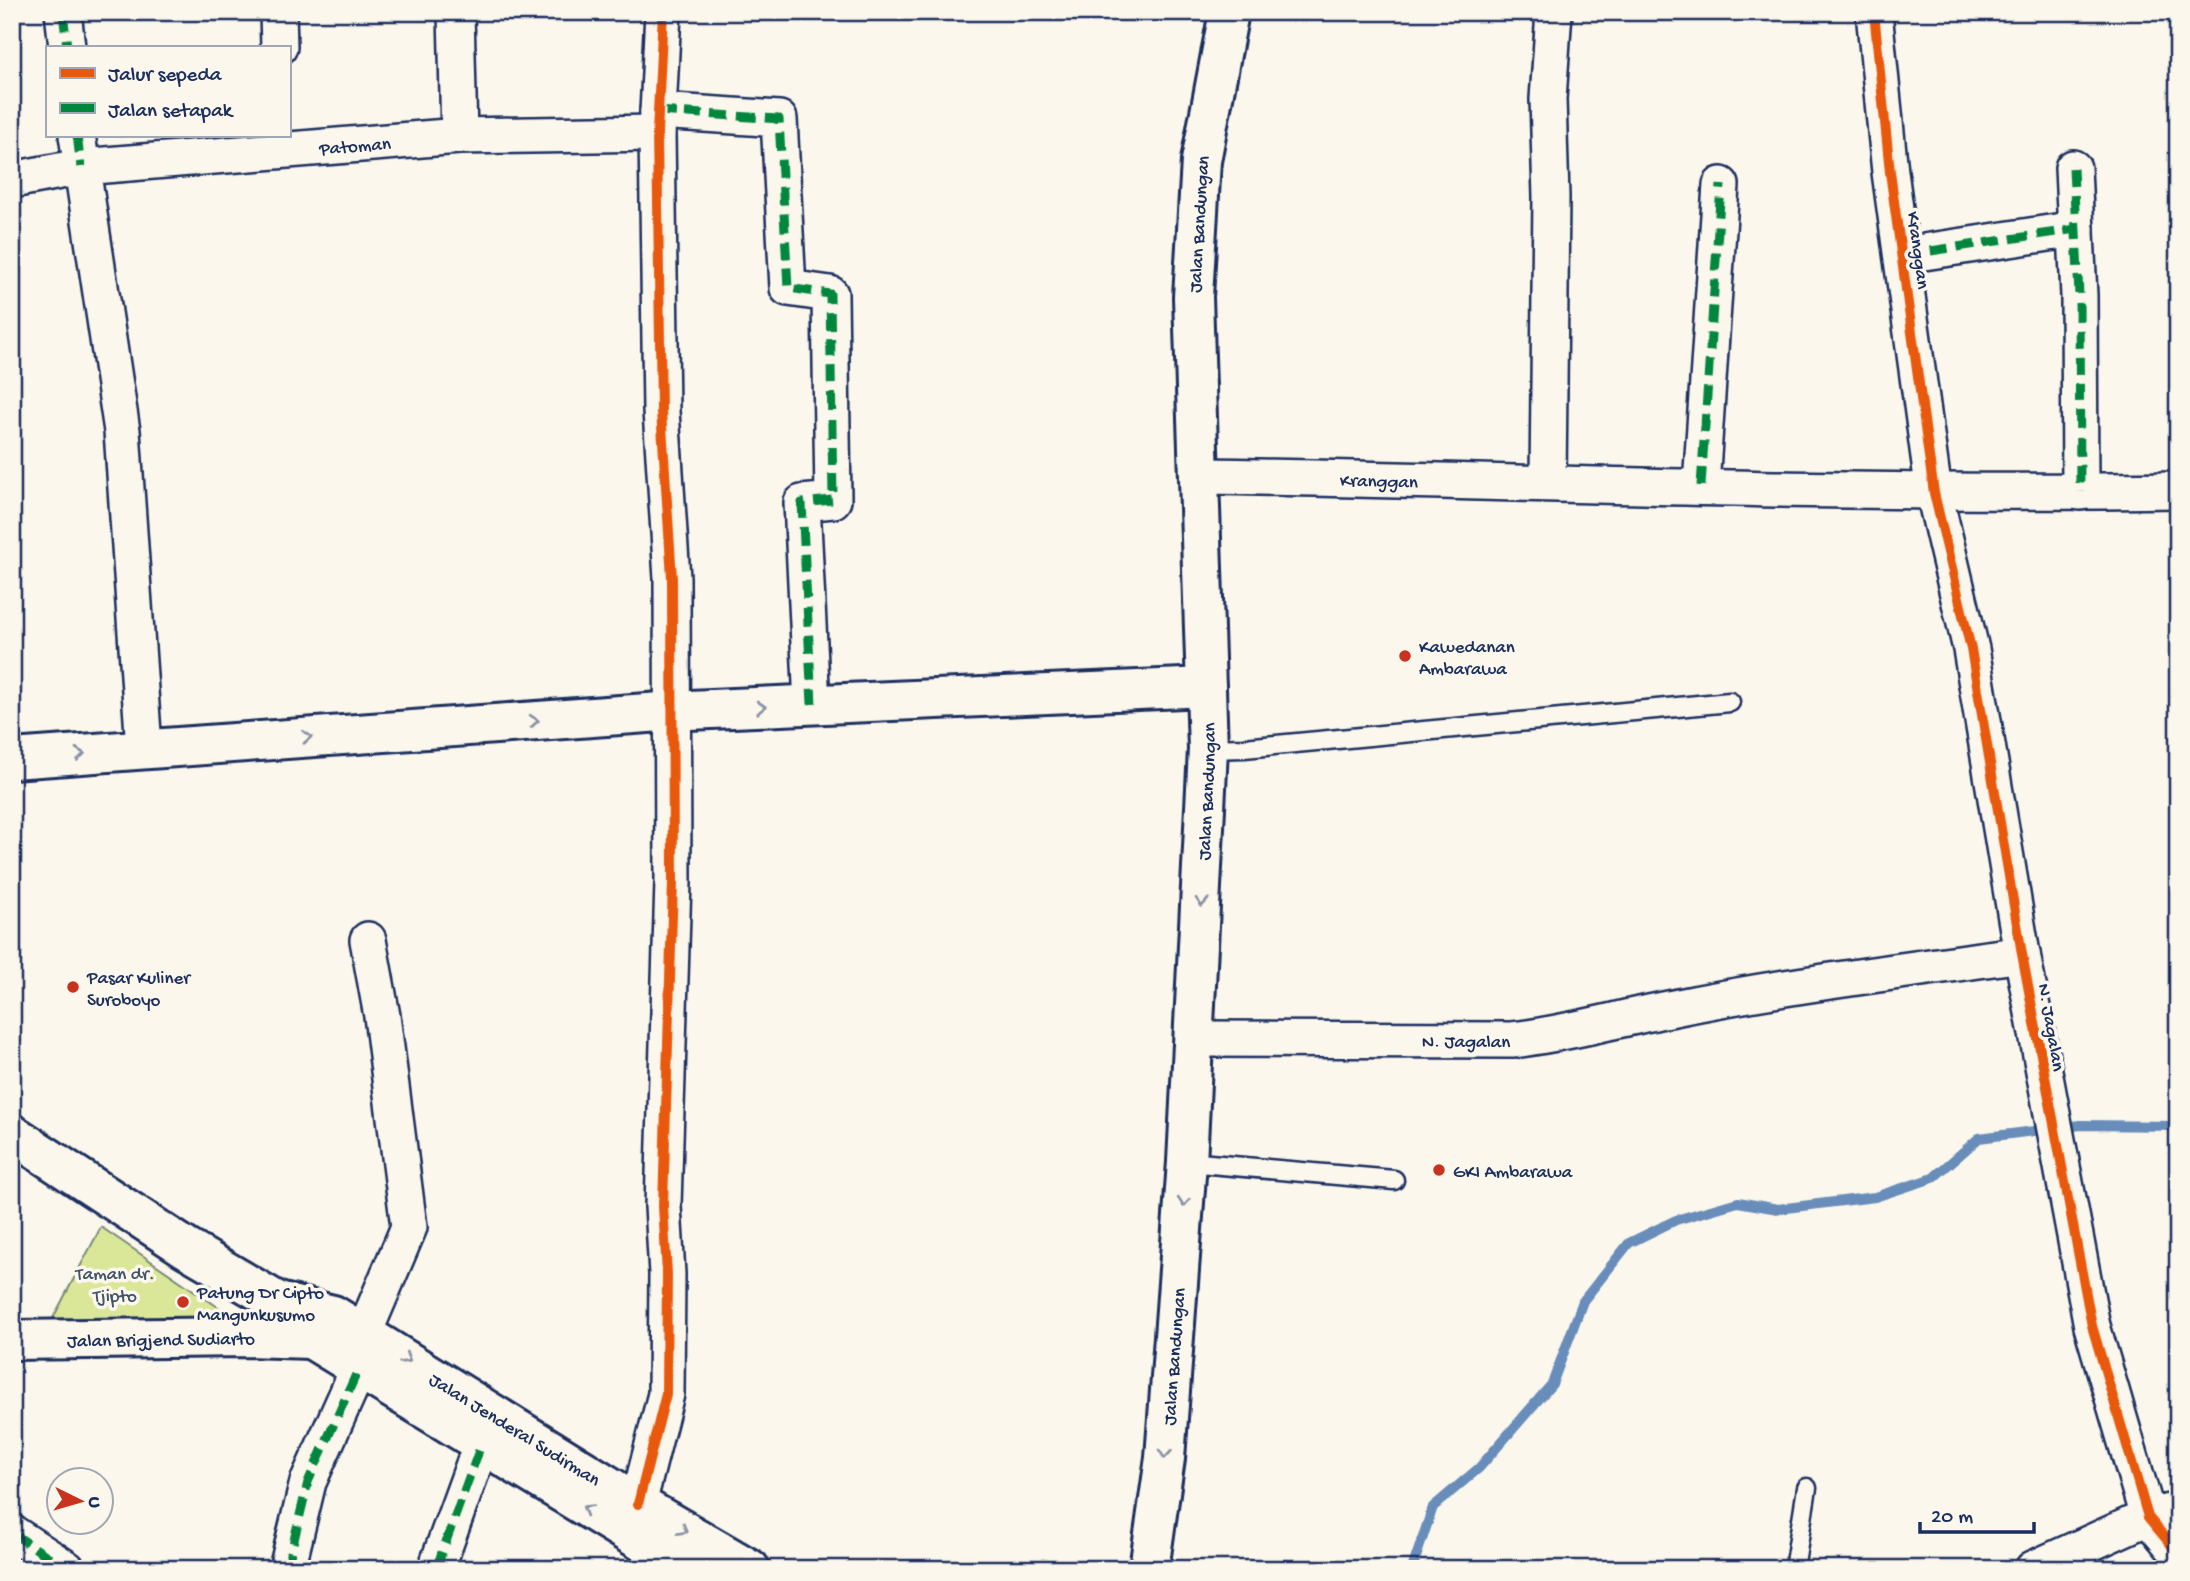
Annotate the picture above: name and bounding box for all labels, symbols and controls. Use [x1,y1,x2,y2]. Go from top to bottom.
legend [46,46,290,136]
text: Jalur sepeda [108,64,223,89]
text: Jalan setapak [108,100,235,125]
street label: Patoman [317,134,392,163]
street label: Jalan Bandungan [1185,154,1217,294]
street label: Kranggan [1900,210,1933,291]
street label: Kranggan [1340,471,1418,495]
place label: Kawedanan Ambarawa [1419,637,1515,682]
marker: Kawedanan Ambarawa [1397,648,1413,664]
one-way arrow [756,699,767,714]
one-way arrow [529,714,540,729]
street label: Jalan Bandungan [1194,722,1223,861]
one-way arrow [302,729,313,744]
one-way arrow [74,746,86,761]
one-way arrow [1194,897,1209,908]
place label: Pasar Kuliner Suroboyo [86,968,192,1013]
marker: Pasar Kuliner Suroboyo [65,979,81,995]
street label: N. Jagalan [2031,982,2069,1073]
street label: N. Jagalan [1422,1032,1510,1055]
marker: GKI Ambarawa [1431,1162,1447,1178]
place label: GKI Ambarawa [1453,1162,1574,1185]
one-way arrow [1177,1197,1192,1208]
park label: Taman dr. Tjipto [74,1264,155,1309]
place label: Patung Dr Cipto Mangunkusumo [196,1283,324,1328]
street label: Jalan Bandungan [1159,1287,1193,1426]
marker: Patung Dr Cipto Mangunkusumo [175,1294,191,1310]
street label: Jalan Brigjend Sudiarto [67,1329,255,1354]
one-way arrow [398,1350,411,1363]
street label: Jalan Jenderal Sudirman [424,1369,604,1493]
one-way arrow [1158,1448,1173,1459]
north arrow [46,1466,116,1536]
scale bar [1920,1490,2034,1534]
text: U [82,1496,105,1509]
one-way arrow [581,1504,594,1517]
text: 20 m [1931,1506,1973,1531]
one-way arrow [675,1522,688,1535]

